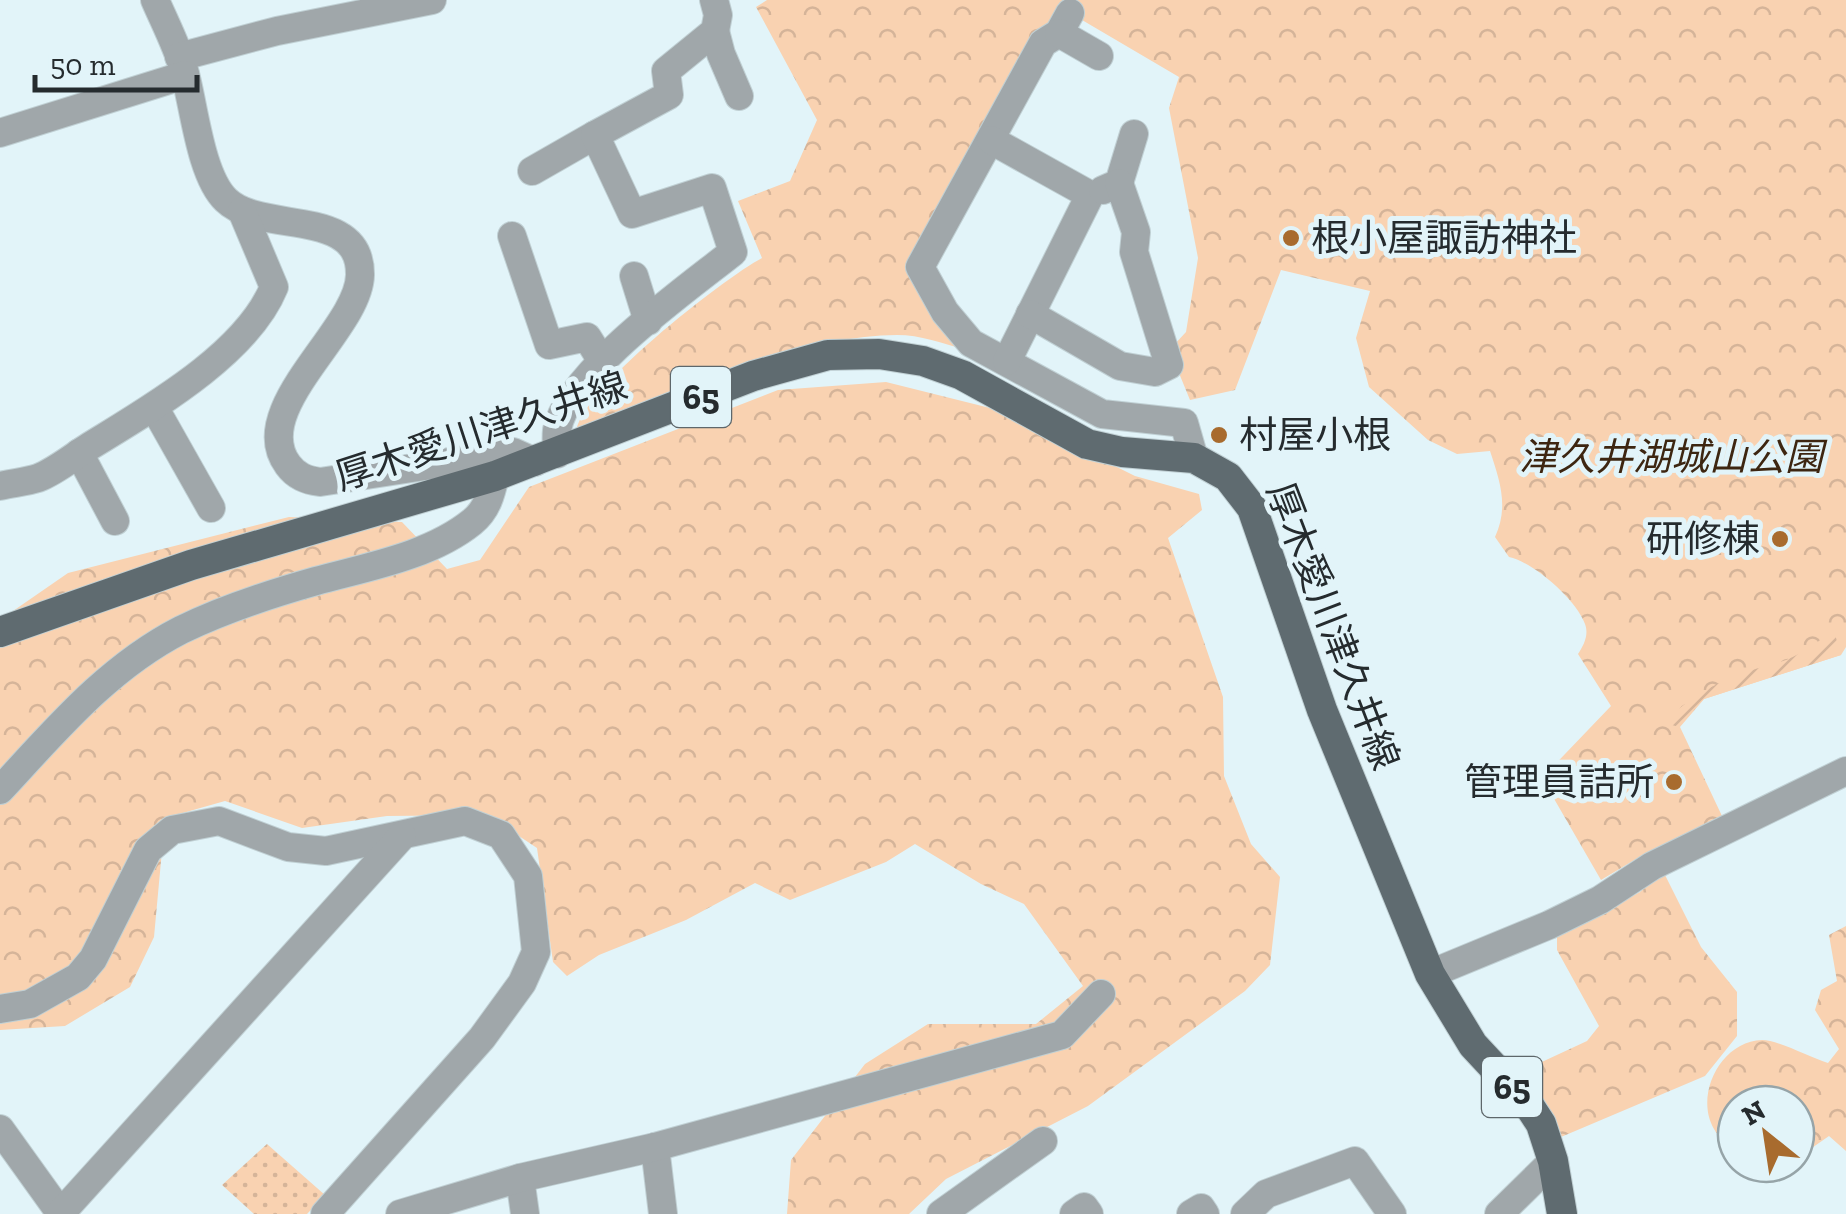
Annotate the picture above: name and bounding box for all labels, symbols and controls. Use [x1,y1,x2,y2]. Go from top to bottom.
scale bar [35,30,198,92]
text: 50 m [50,47,115,83]
place label: 根小屋諏訪神社 [1311,215,1577,261]
marker: 根小屋諏訪神社 [1280,227,1302,249]
street label: 厚木愛川津久井線 [329,362,633,500]
road number: 65 [671,367,731,427]
place label: 村屋小根 [1239,412,1391,458]
marker: 村屋小根 [1208,424,1230,446]
park label: 津久井湖城山公園 [1519,434,1828,480]
street label: 厚木愛川津久井線 [1257,476,1409,776]
place label: 研修棟 [1646,516,1760,562]
marker: 研修棟 [1769,528,1791,550]
place label: 管理員詰所 [1464,759,1654,805]
marker: 管理員詰所 [1663,771,1685,793]
road number: 65 [1482,1057,1542,1117]
north arrow [1716,1084,1816,1184]
text: N [1736,1093,1771,1132]

